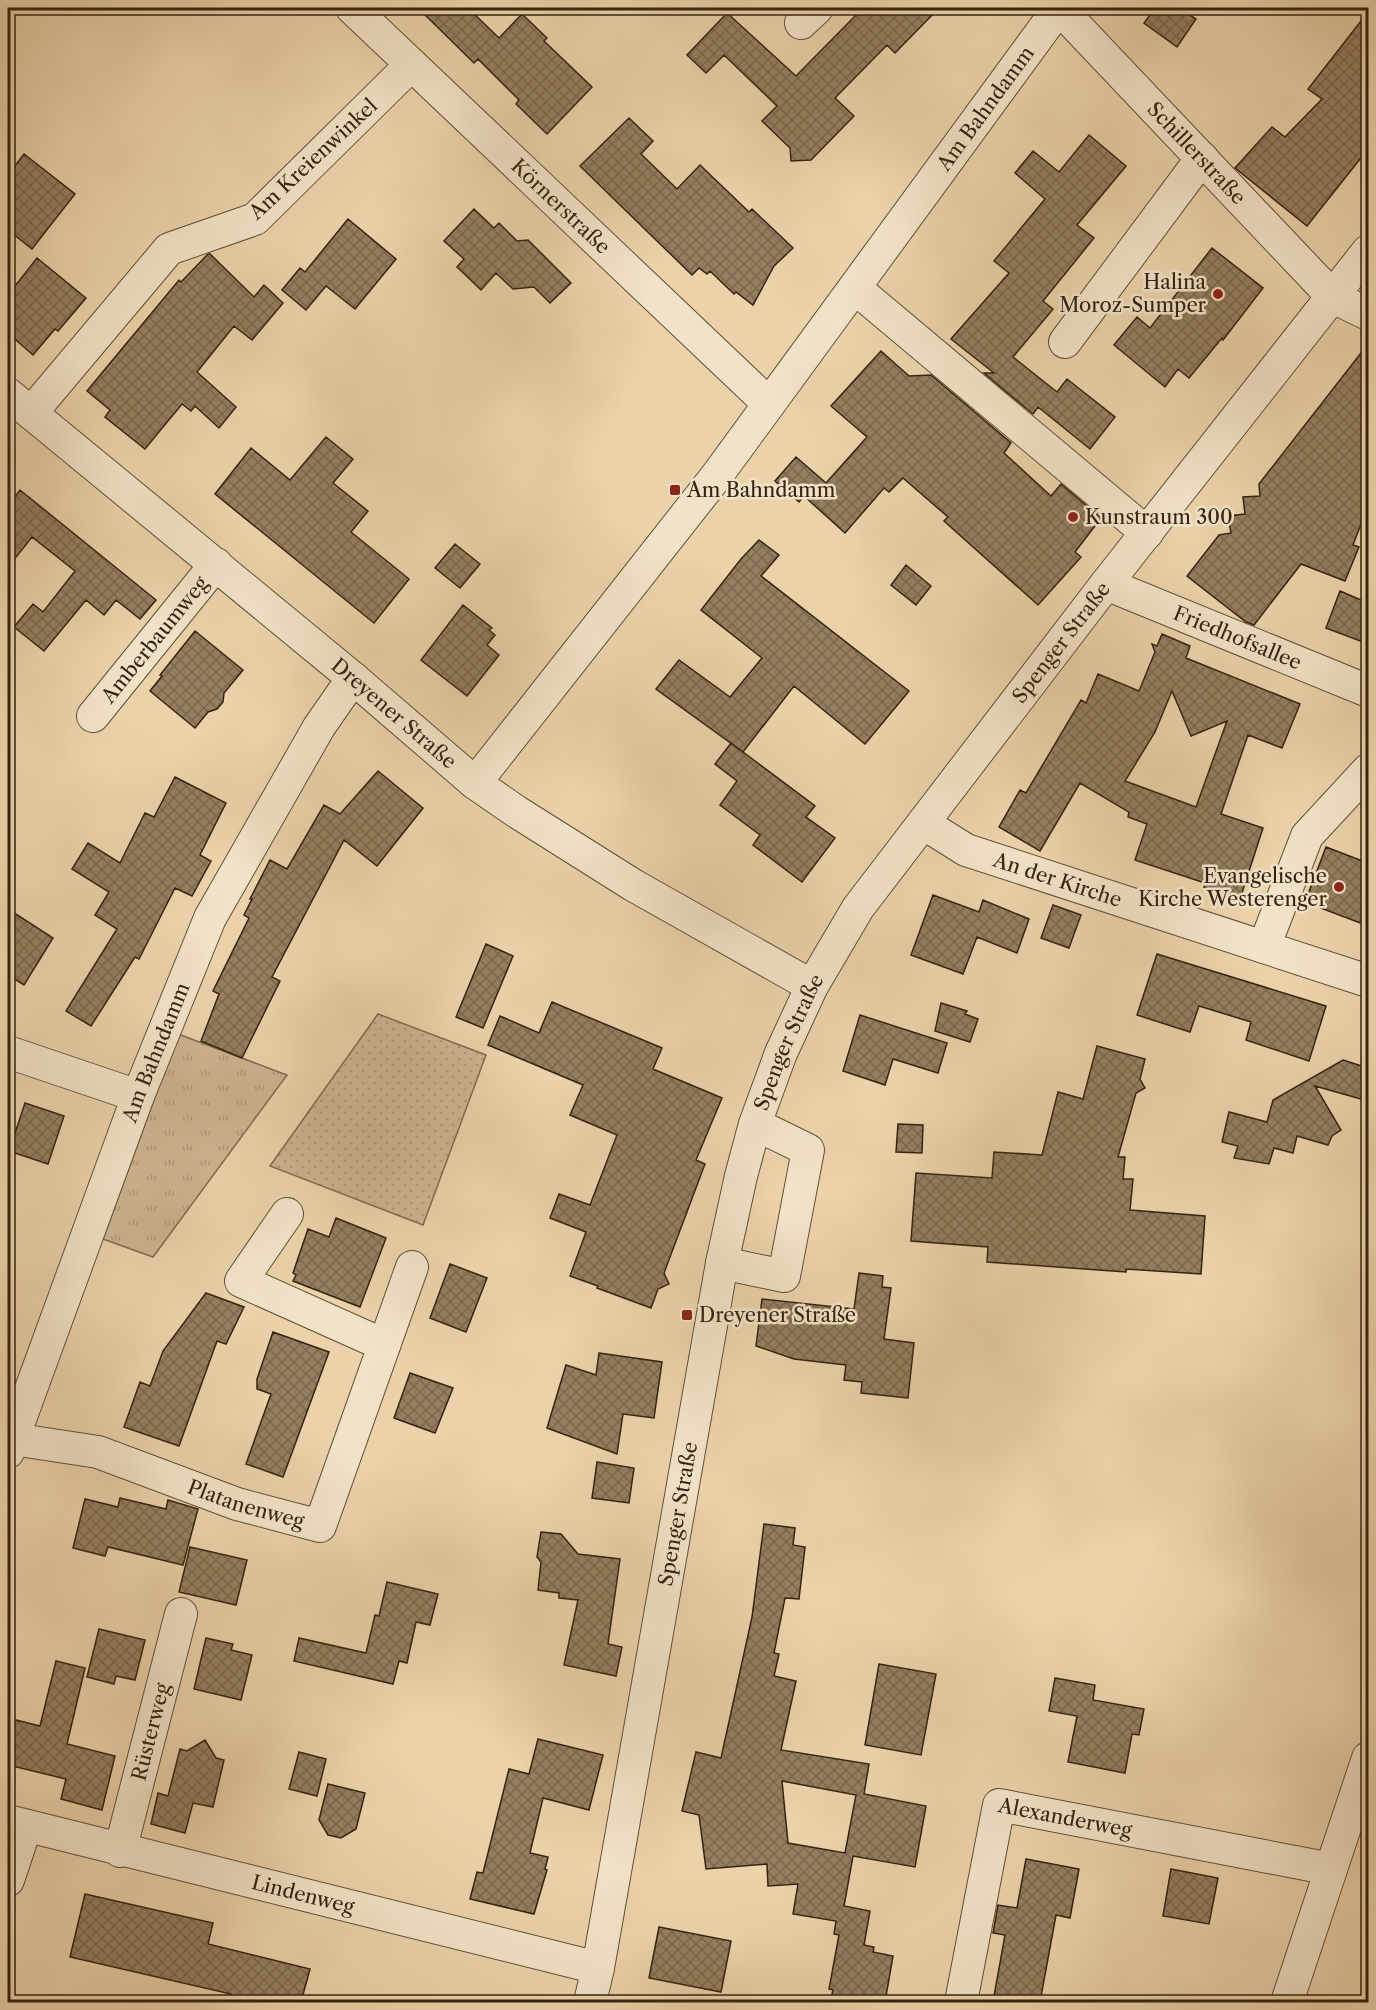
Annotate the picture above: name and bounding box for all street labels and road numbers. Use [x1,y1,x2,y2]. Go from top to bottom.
street label: Am Bahndamm [931,41,1039,176]
street label: Am Kreienwinkel [243,94,382,225]
street label: Schillerstraße [1142,97,1251,209]
street label: Körnerstraße [506,154,615,259]
street label: Amberbaumweg [96,571,213,709]
street label: Spenger Straße [1007,577,1115,708]
street label: Friedhofsallee [1170,601,1305,675]
street label: Dreyener Straße [327,653,461,774]
street label: An der Kirche [989,847,1125,912]
street label: Spenger Straße [749,970,828,1114]
street label: Am Bahndamm [117,979,195,1127]
street label: Spenger Straße [653,1440,702,1588]
street label: Platanenweg [184,1475,307,1533]
street label: Rüsterweg [127,1680,175,1783]
street label: Alexanderweg [995,1793,1134,1842]
street label: Lindenweg [249,1870,357,1919]

